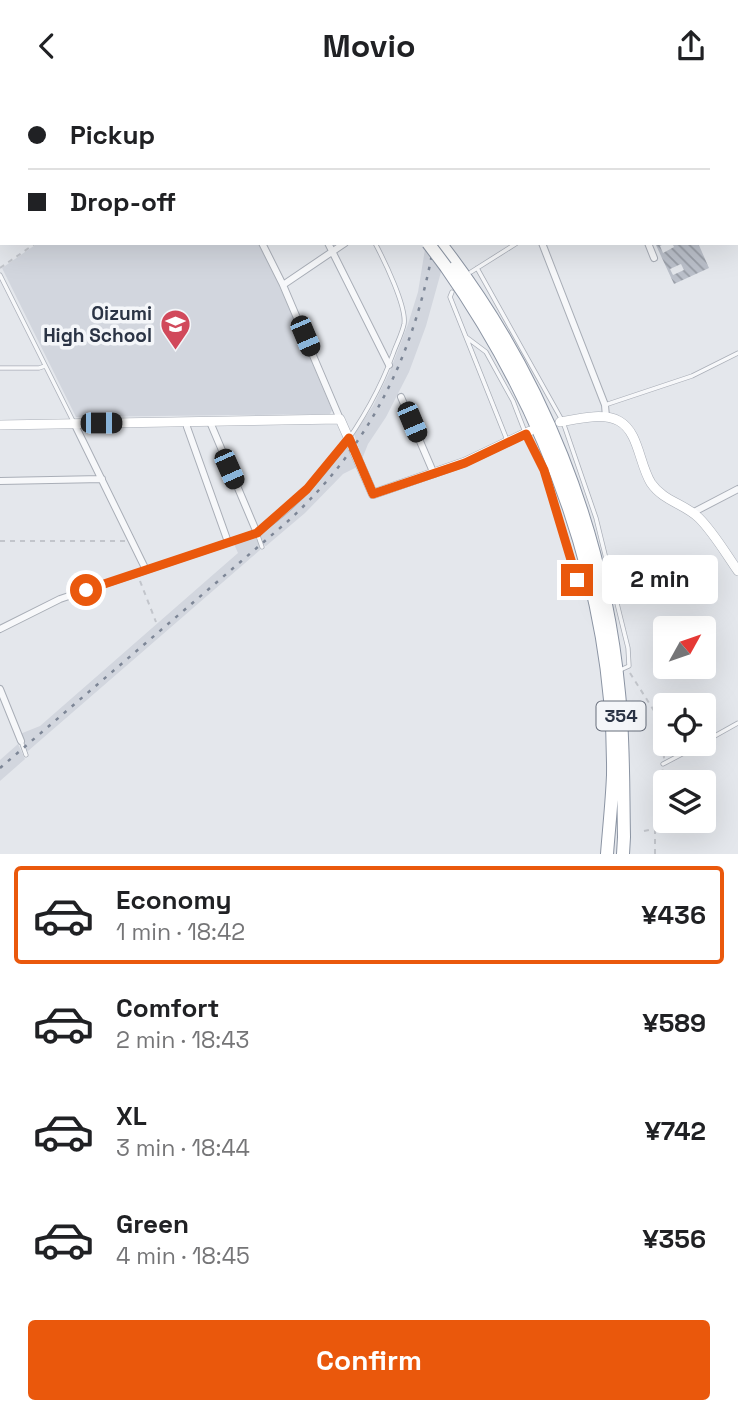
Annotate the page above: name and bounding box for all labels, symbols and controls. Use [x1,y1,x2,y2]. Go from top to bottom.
text: Movio [323,26,416,66]
icon: back [28,27,66,65]
icon: share [672,27,710,65]
text: Pickup [70,118,155,152]
text: Drop-off [70,185,176,219]
place label: Oizumi High School [43,301,152,348]
school or university icon: Oizumi High School [158,307,192,351]
car [288,313,323,359]
car [395,399,430,445]
car [81,413,123,434]
car [211,446,248,492]
callout: 2 min [602,555,717,605]
route end [561,564,593,596]
text: 2 min [630,564,690,594]
route start [70,574,102,606]
north arrow [653,616,716,679]
map controls [653,616,716,833]
button: locate [653,693,716,756]
road number: 354 [596,701,646,731]
button: layers [653,770,716,833]
text: Economy [116,883,232,917]
icon: car [32,884,95,947]
text: ¥436 [641,898,706,932]
text: 1 min · 18:42 [116,917,245,947]
text: Comfort [116,991,219,1025]
icon: car [32,992,95,1055]
text: ¥589 [643,1006,706,1040]
text: 2 min · 18:43 [116,1025,249,1055]
text: XL [116,1099,147,1133]
icon: car [32,1100,95,1163]
text: ¥742 [645,1114,706,1148]
text: 3 min · 18:44 [116,1133,250,1163]
text: Green [116,1207,189,1241]
icon: car [32,1208,95,1271]
text: ¥356 [642,1222,706,1256]
text: 4 min · 18:45 [116,1241,250,1271]
button: Confirm [28,1320,710,1400]

